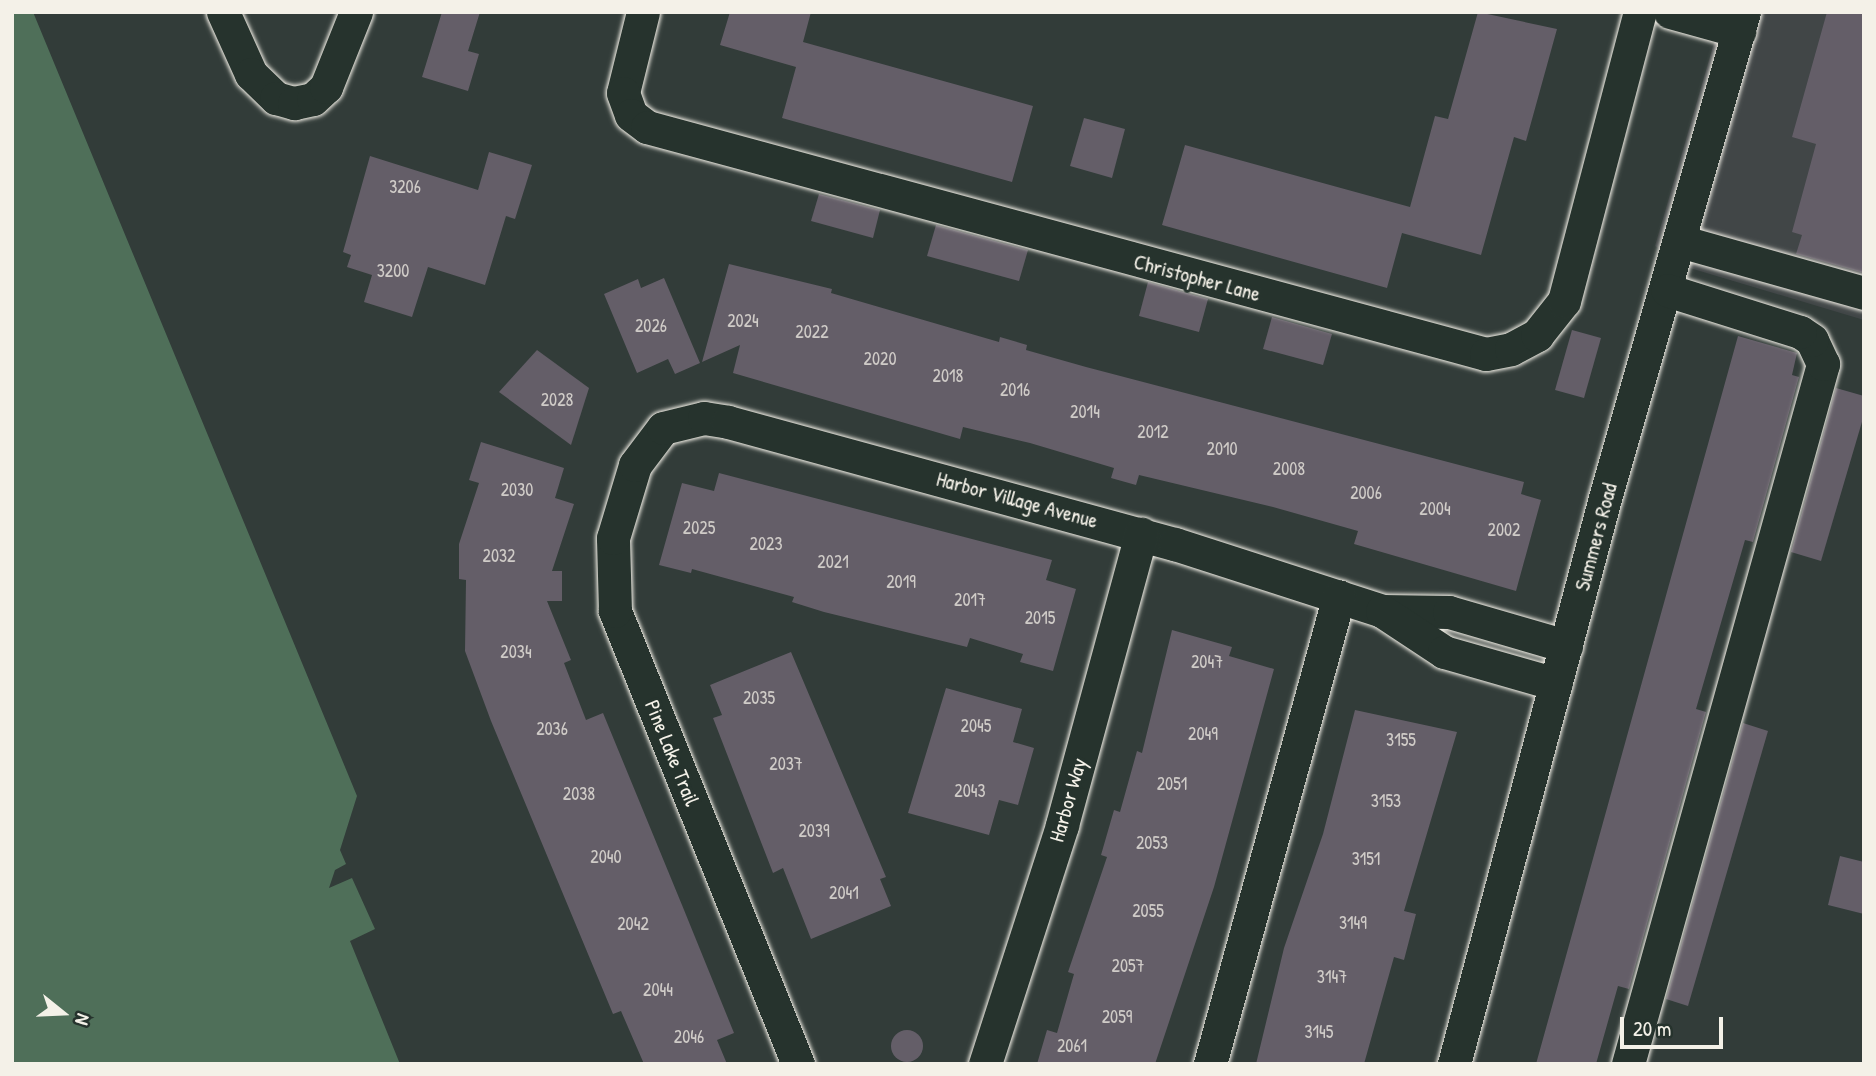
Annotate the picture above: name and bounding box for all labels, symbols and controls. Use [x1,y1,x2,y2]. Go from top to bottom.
house number: 3206 [389,176,421,198]
street label: Christopher Lane [1131,249,1263,307]
house number: 3200 [377,260,409,282]
house number: 2024 [727,310,759,332]
house number: 2026 [635,315,667,337]
house number: 2022 [795,321,829,343]
house number: 2020 [864,348,896,370]
house number: 2018 [933,365,963,387]
house number: 2016 [1000,379,1030,401]
house number: 2028 [541,389,573,411]
house number: 2014 [1070,401,1100,423]
house number: 2012 [1137,421,1169,443]
house number: 2010 [1206,438,1238,460]
house number: 2008 [1273,458,1305,480]
street label: Harbor Village Avenue [934,466,1100,534]
house number: 2030 [501,479,533,501]
street label: Summers Road [1570,480,1622,594]
house number: 2006 [1350,482,1382,504]
house number: 2004 [1419,498,1451,520]
house number: 2025 [683,517,715,539]
house number: 2002 [1488,519,1520,541]
house number: 2023 [750,533,782,555]
house number: 2032 [483,545,515,567]
house number: 2021 [817,551,849,573]
house number: 2019 [886,571,916,593]
house number: 2017 [954,589,986,611]
house number: 2015 [1025,607,1055,629]
house number: 2034 [500,641,532,663]
house number: 2047 [1191,651,1223,673]
house number: 2035 [743,687,775,709]
street label: Pine Lake Trail [639,696,705,810]
house number: 2045 [961,715,991,737]
house number: 2036 [536,718,568,740]
house number: 2049 [1188,723,1218,745]
house number: 3155 [1386,729,1416,751]
house number: 2037 [769,753,803,775]
street label: Harbor Way [1044,755,1092,845]
house number: 2051 [1157,773,1187,795]
house number: 2043 [954,780,986,802]
house number: 2038 [563,783,595,805]
house number: 3153 [1371,790,1401,812]
house number: 2039 [798,820,830,842]
house number: 2053 [1136,832,1168,854]
house number: 2040 [590,846,622,868]
house number: 3151 [1352,848,1380,870]
house number: 2041 [829,882,859,904]
house number: 2055 [1132,900,1164,922]
house number: 3149 [1339,912,1367,934]
house number: 2042 [617,913,649,935]
house number: 2057 [1111,955,1145,977]
house number: 3147 [1317,966,1347,988]
north arrow [28,978,98,1048]
house number: 2044 [643,979,673,1001]
scale bar [1624,1002,1727,1046]
house number: 2059 [1102,1006,1132,1028]
text: N [69,1011,97,1028]
text: 20 m [1633,1014,1671,1043]
house number: 3145 [1305,1021,1333,1043]
house number: 2046 [674,1026,704,1048]
house number: 2061 [1057,1035,1087,1057]

